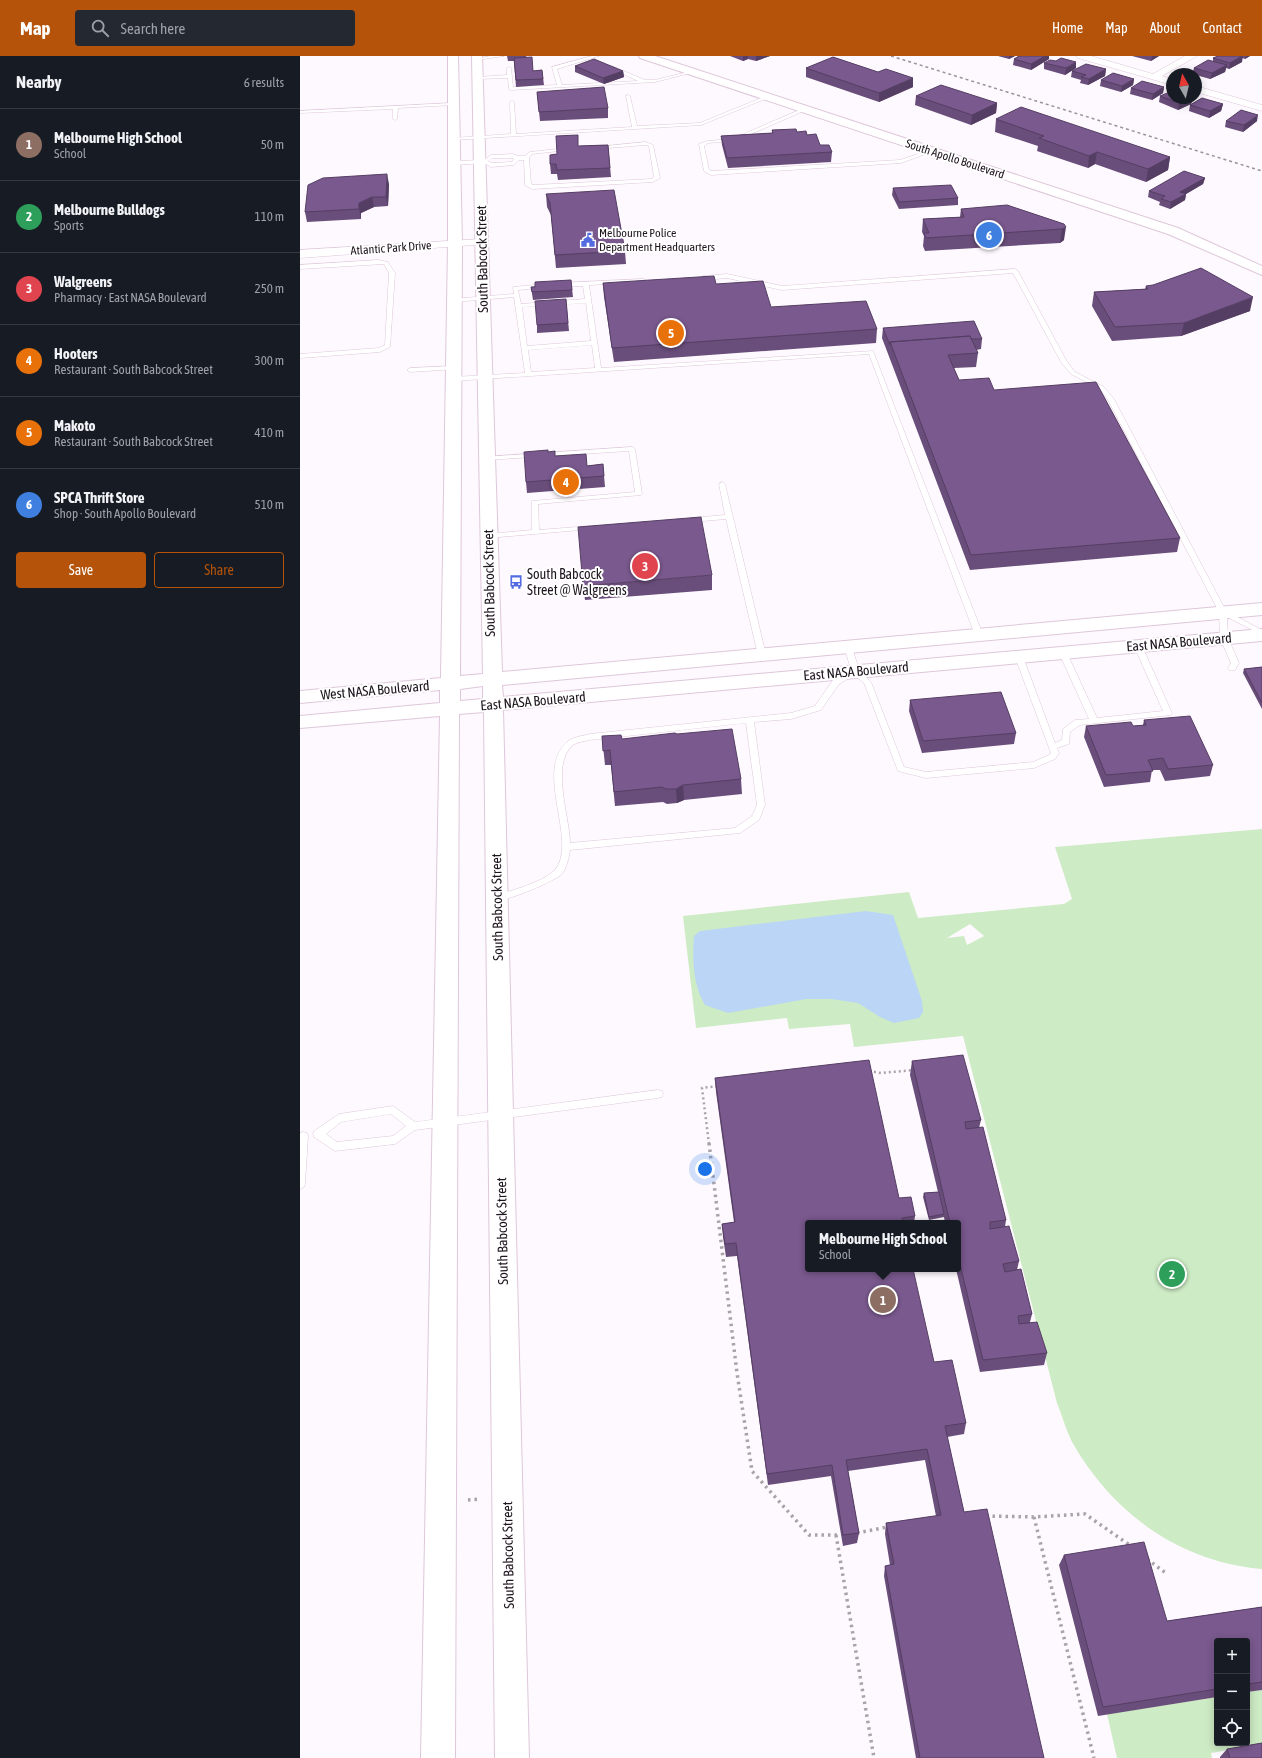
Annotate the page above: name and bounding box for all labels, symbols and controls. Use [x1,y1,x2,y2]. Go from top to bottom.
search box [75,10,355,46]
text: Map [20,17,51,39]
icon: search [89,17,111,39]
text: Search here [121,20,185,37]
text: Home [1052,20,1083,36]
text: Map [1105,20,1128,36]
text: About [1150,20,1181,36]
text: Contact [1203,20,1242,36]
north arrow [1166,68,1202,104]
text: Nearby [16,72,62,92]
text: 6 results [244,75,284,90]
text: Melbourne High School [54,129,182,146]
street label: South Apollo Boulevard [904,136,1006,182]
text: 1 [26,137,32,152]
text: 50 m [261,137,284,152]
text: School [54,146,86,161]
text: Melbourne Bulldogs [54,201,165,218]
street label: South Babcock Street [473,205,491,313]
text: 2 [26,209,32,224]
text: 110 m [255,209,284,224]
text: Sports [54,218,84,233]
pin: 6 [976,220,1002,250]
place label: Melbourne Police Department Headquarters [599,226,715,254]
public building icon: Melbourne Police Department Headquarters [580,232,596,248]
street label: Atlantic Park Drive [350,238,432,258]
text: Walgreens [54,273,112,290]
text: 3 [26,281,32,296]
text: 250 m [255,281,284,296]
text: Pharmacy · East NASA Boulevard [54,290,207,305]
pin: 5 [658,318,684,348]
text: Hooters [54,345,98,362]
text: 4 [26,353,32,368]
text: 300 m [255,353,284,368]
text: Restaurant · South Babcock Street [54,362,213,377]
text: Makoto [54,417,96,434]
text: 5 [26,425,32,440]
text: 410 m [255,425,284,440]
text: Restaurant · South Babcock Street [54,434,213,449]
pin: 4 [553,467,579,497]
text: SPCA Thrift Store [54,489,145,506]
text: 6 [26,497,32,512]
text: 510 m [255,497,284,512]
text: Shop · South Apollo Boulevard [54,506,196,521]
street label: South Babcock Street [480,529,498,637]
pin: 3 [632,551,658,581]
button: Save [16,552,146,588]
button: Share [154,552,284,588]
place label: South Babcock Street @ Walgreens [527,566,627,598]
bus stop icon: South Babcock Street @ Walgreens [508,574,524,590]
street label: East NASA Boulevard [1126,629,1232,655]
street label: East NASA Boulevard [803,658,909,684]
street label: West NASA Boulevard [320,677,430,703]
street label: East NASA Boulevard [480,688,586,714]
street label: South Babcock Street [488,853,506,961]
your location [695,1159,715,1179]
street label: South Babcock Street [493,1177,511,1285]
popup [805,1220,961,1272]
text: Melbourne High School [819,1230,947,1247]
text: School [819,1247,851,1262]
pin: 2 [1159,1259,1185,1289]
pin: 1 [870,1285,896,1315]
street label: South Babcock Street [499,1501,517,1609]
map controls [1214,1638,1250,1746]
button: + [1214,1638,1250,1674]
button: − [1214,1674,1250,1710]
button: locate [1214,1710,1250,1746]

